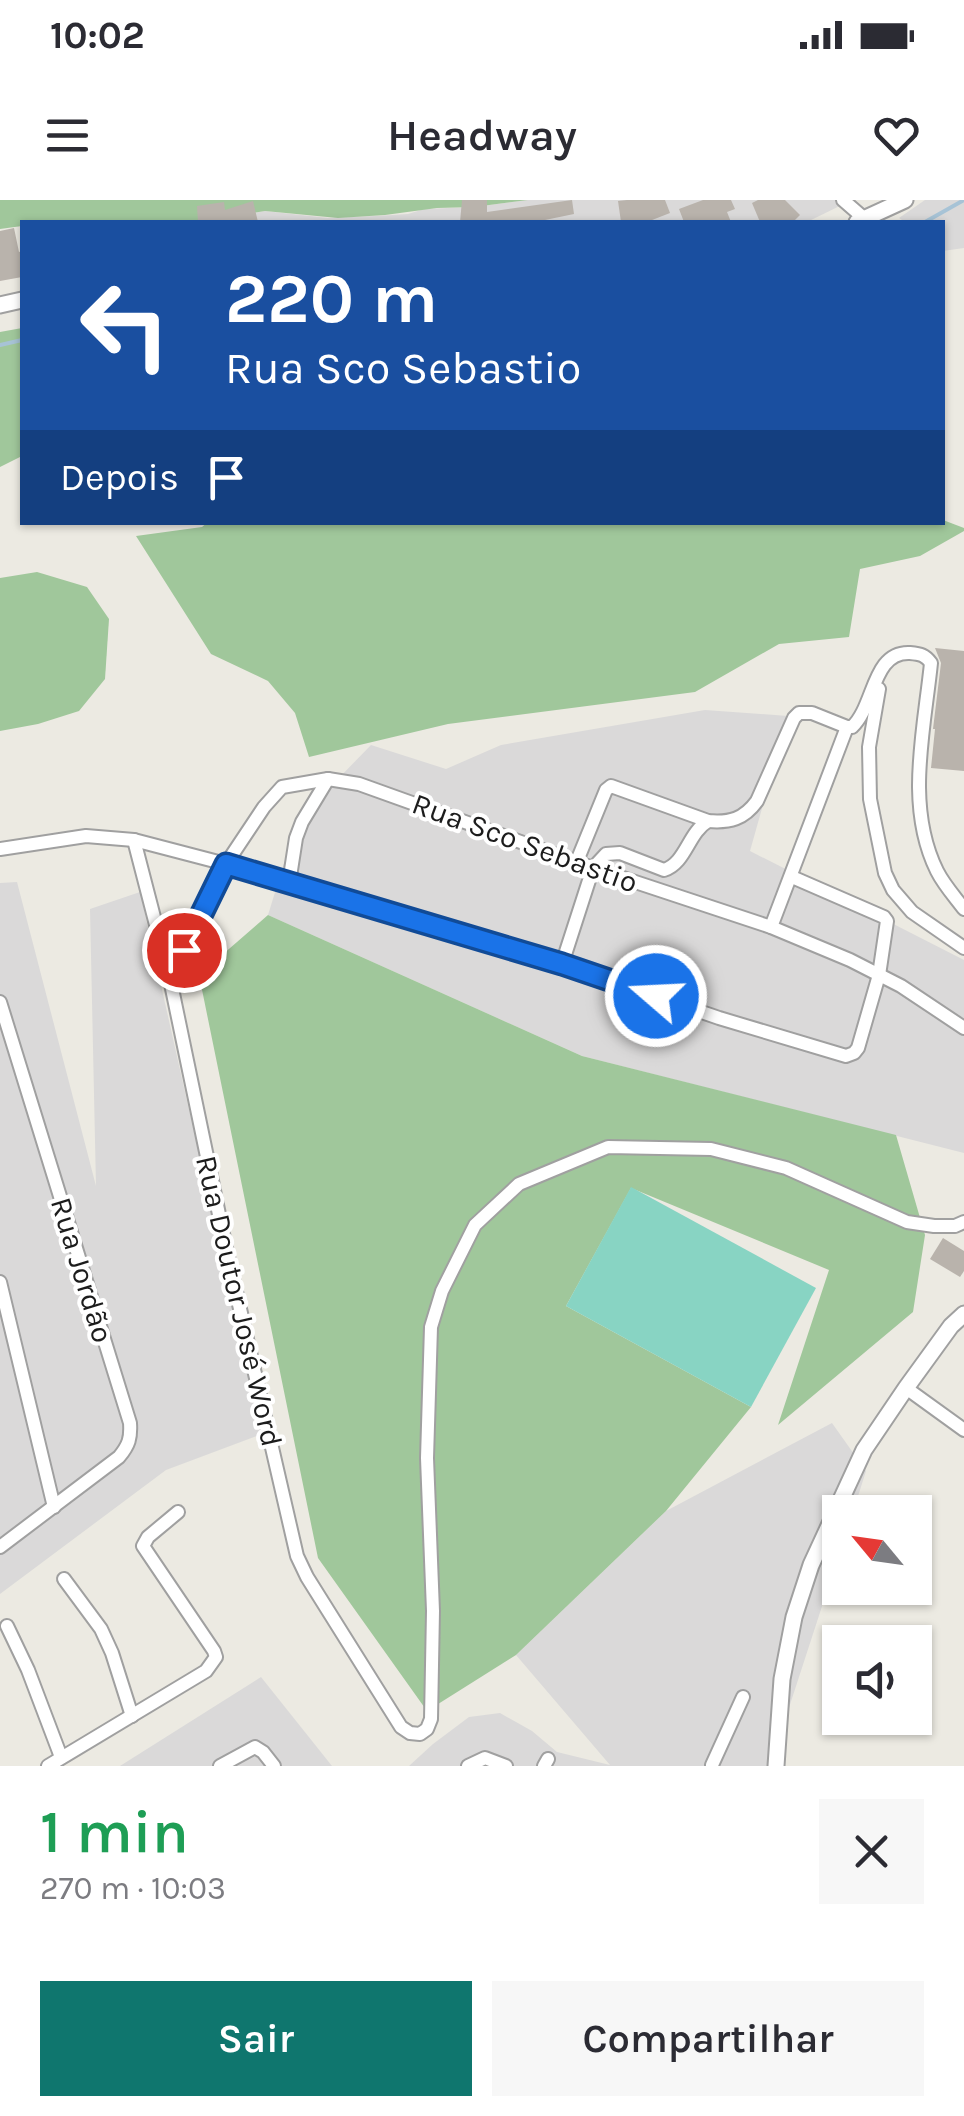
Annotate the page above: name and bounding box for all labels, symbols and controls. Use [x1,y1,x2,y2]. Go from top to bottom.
text: 10:02 [50,13,145,58]
icon: menu [40,108,95,163]
icon: heart [869,108,924,163]
text: Headway [387,109,577,161]
text: 220 m [225,258,438,340]
icon: left [60,260,190,390]
text: Rua Sco Sebastio [225,342,581,394]
icon: arrive [199,450,254,505]
text: Depois [60,455,179,500]
street label: Rua Sco Sebastio [407,785,643,901]
pin [142,908,227,993]
icon: arrive [157,923,212,978]
position arrow [604,944,708,1048]
street label: Rua Doutor José Word [188,1152,290,1450]
street label: Rua Jordão [43,1193,121,1347]
north arrow [822,1495,932,1605]
map controls [822,1495,932,1735]
button: sound [822,1625,932,1735]
text: 1 min [40,1797,189,1867]
button: close [819,1799,924,1904]
text: 270 m · 10:03 [40,1870,226,1907]
button: Sair [40,1981,472,2096]
button: Compartilhar [492,1981,924,2096]

